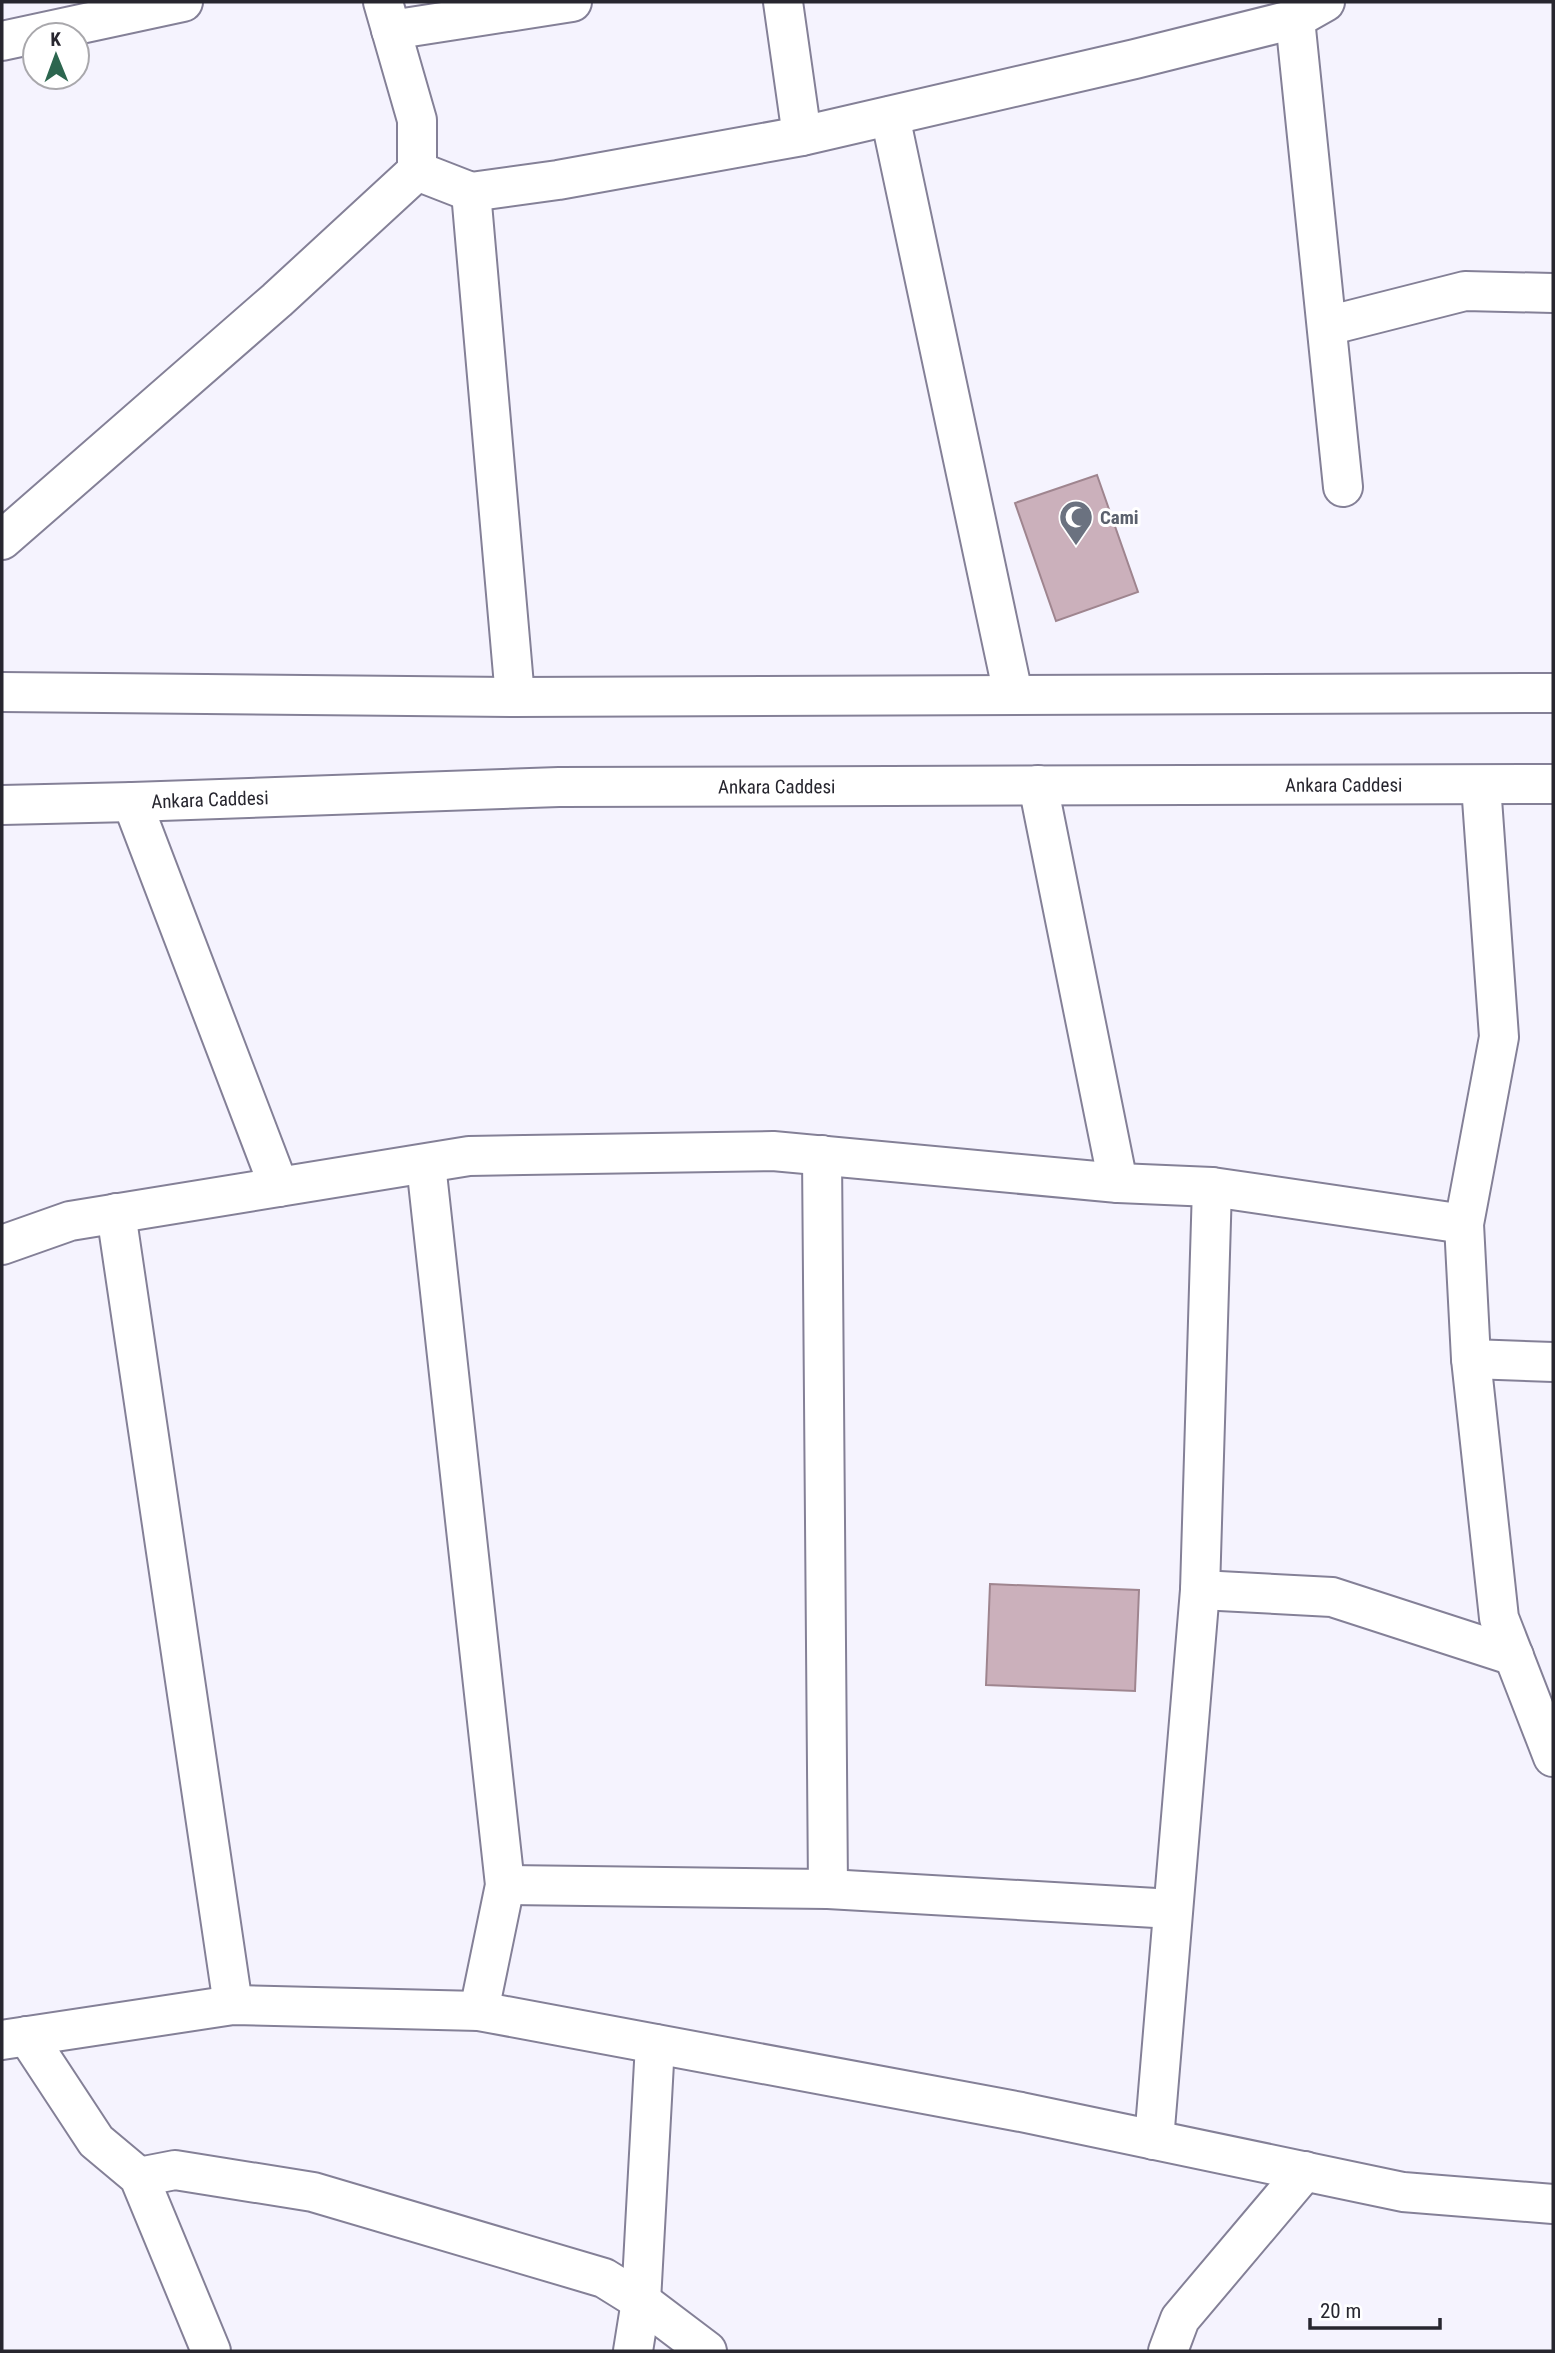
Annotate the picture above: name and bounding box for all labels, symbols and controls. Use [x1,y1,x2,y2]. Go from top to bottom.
north arrow [21,21,91,91]
text: K [50,28,62,51]
mosque icon: Cami [1057,498,1095,547]
place label: Cami [1100,506,1139,529]
street label: Ankara Caddesi [1285,773,1402,797]
street label: Ankara Caddesi [718,775,835,799]
street label: Ankara Caddesi [151,786,269,813]
scale bar [1310,2286,1440,2330]
text: 20 m [1320,2299,1361,2323]

